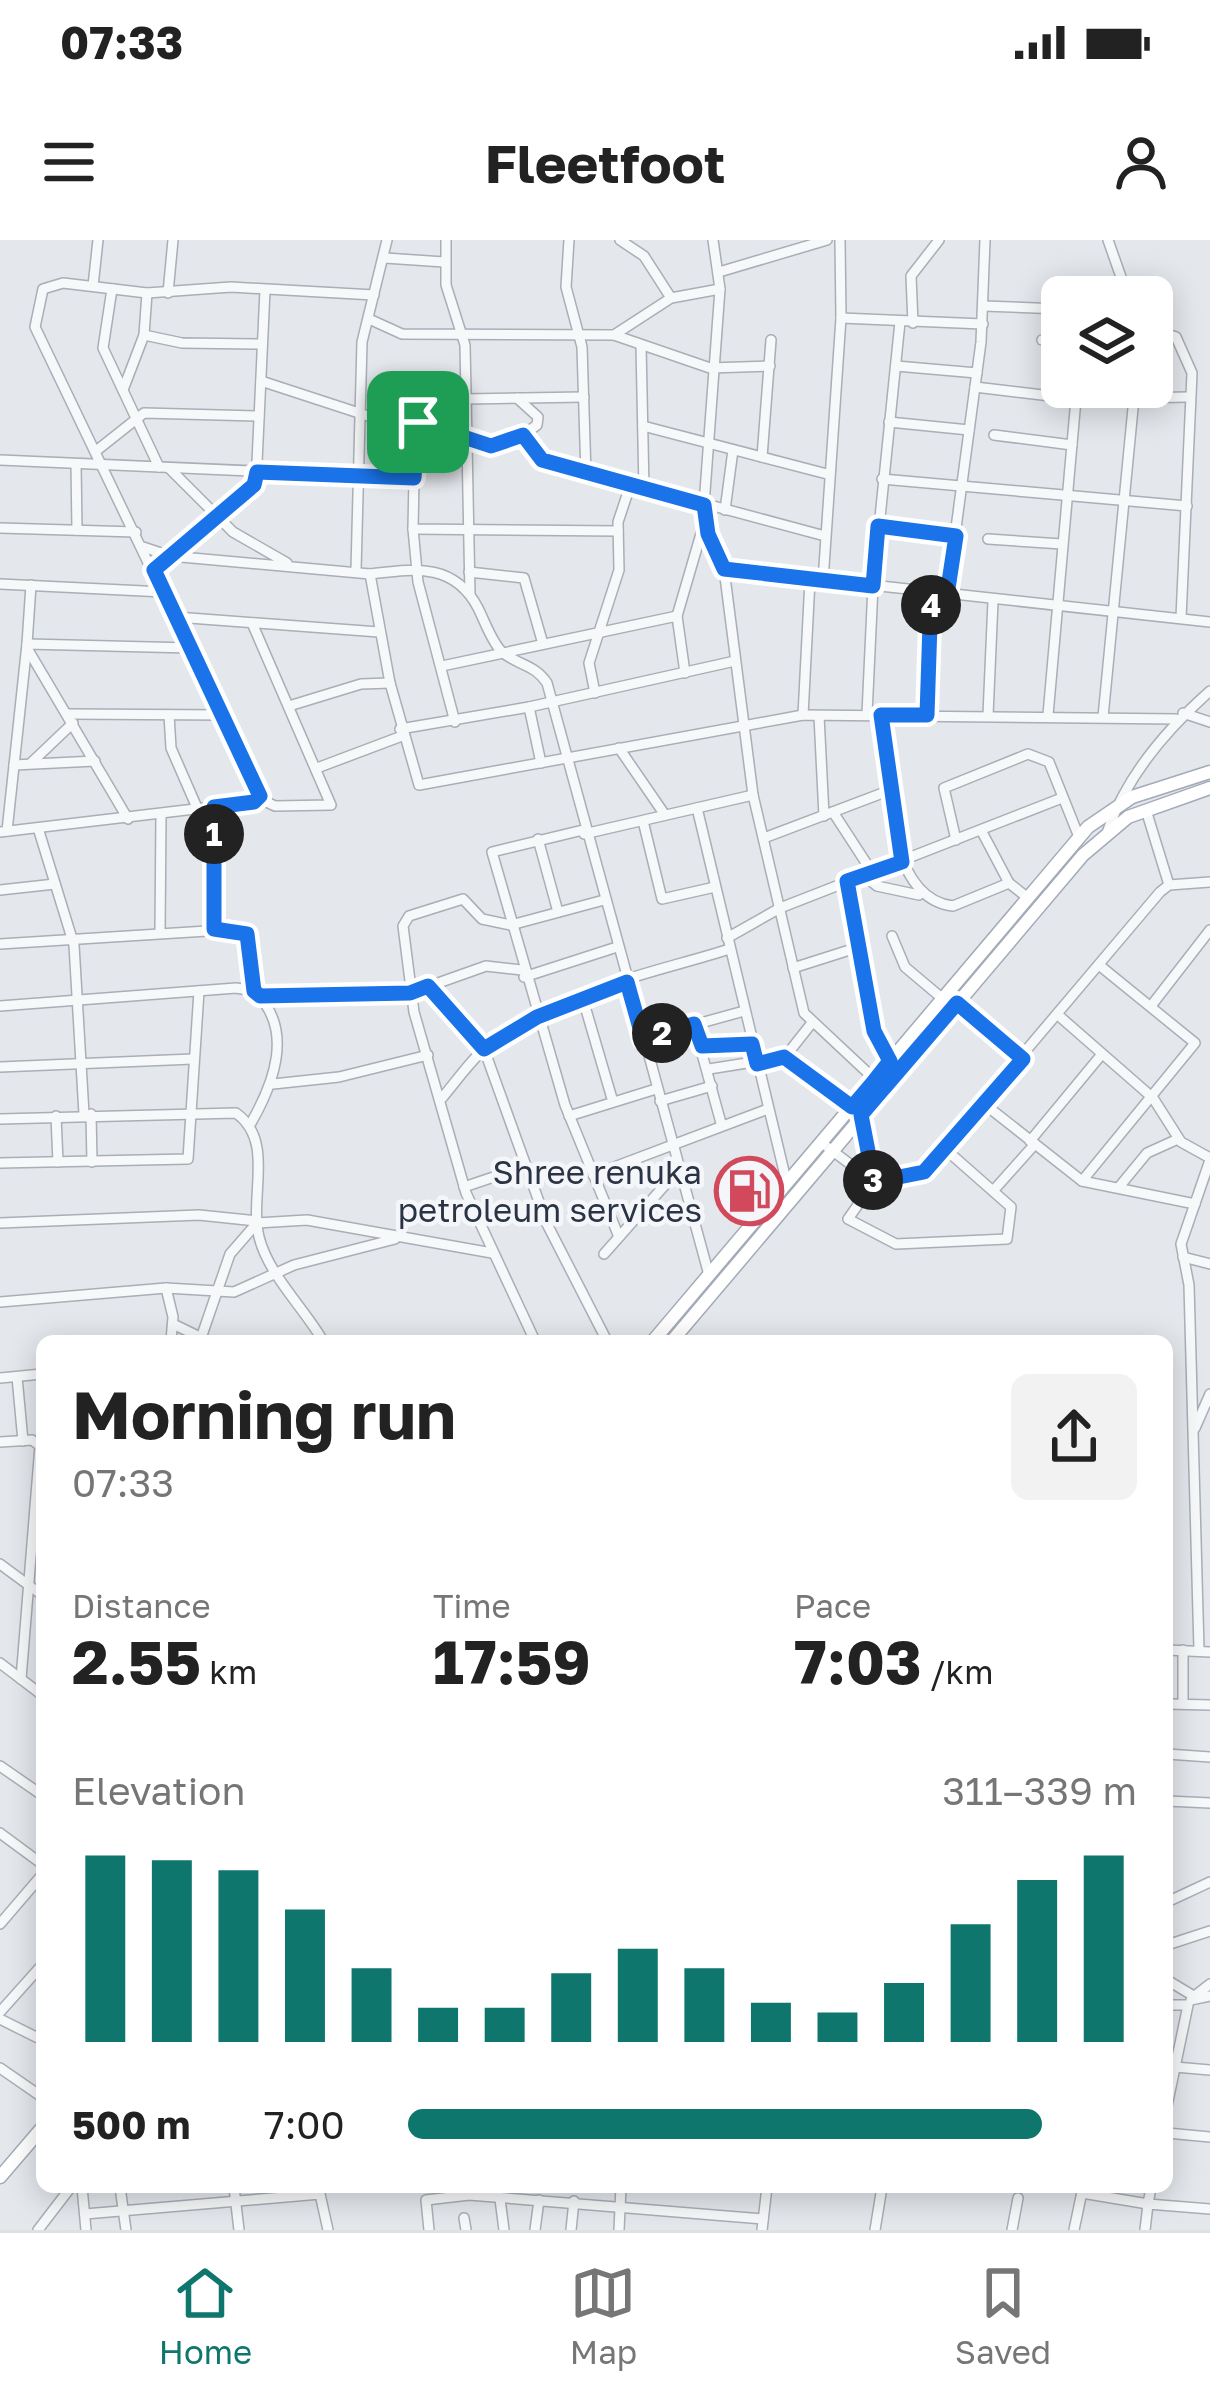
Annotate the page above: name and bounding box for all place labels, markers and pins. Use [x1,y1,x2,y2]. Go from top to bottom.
pin [367,371,469,473]
pin: 4 [901,575,961,635]
pin: 1 [184,804,244,864]
pin: 2 [632,1003,692,1063]
pin: 3 [843,1150,903,1210]
place label: Shree renuka petroleum services [398,1152,702,1229]
fuel station icon: Shree renuka petroleum services [714,1156,784,1226]

